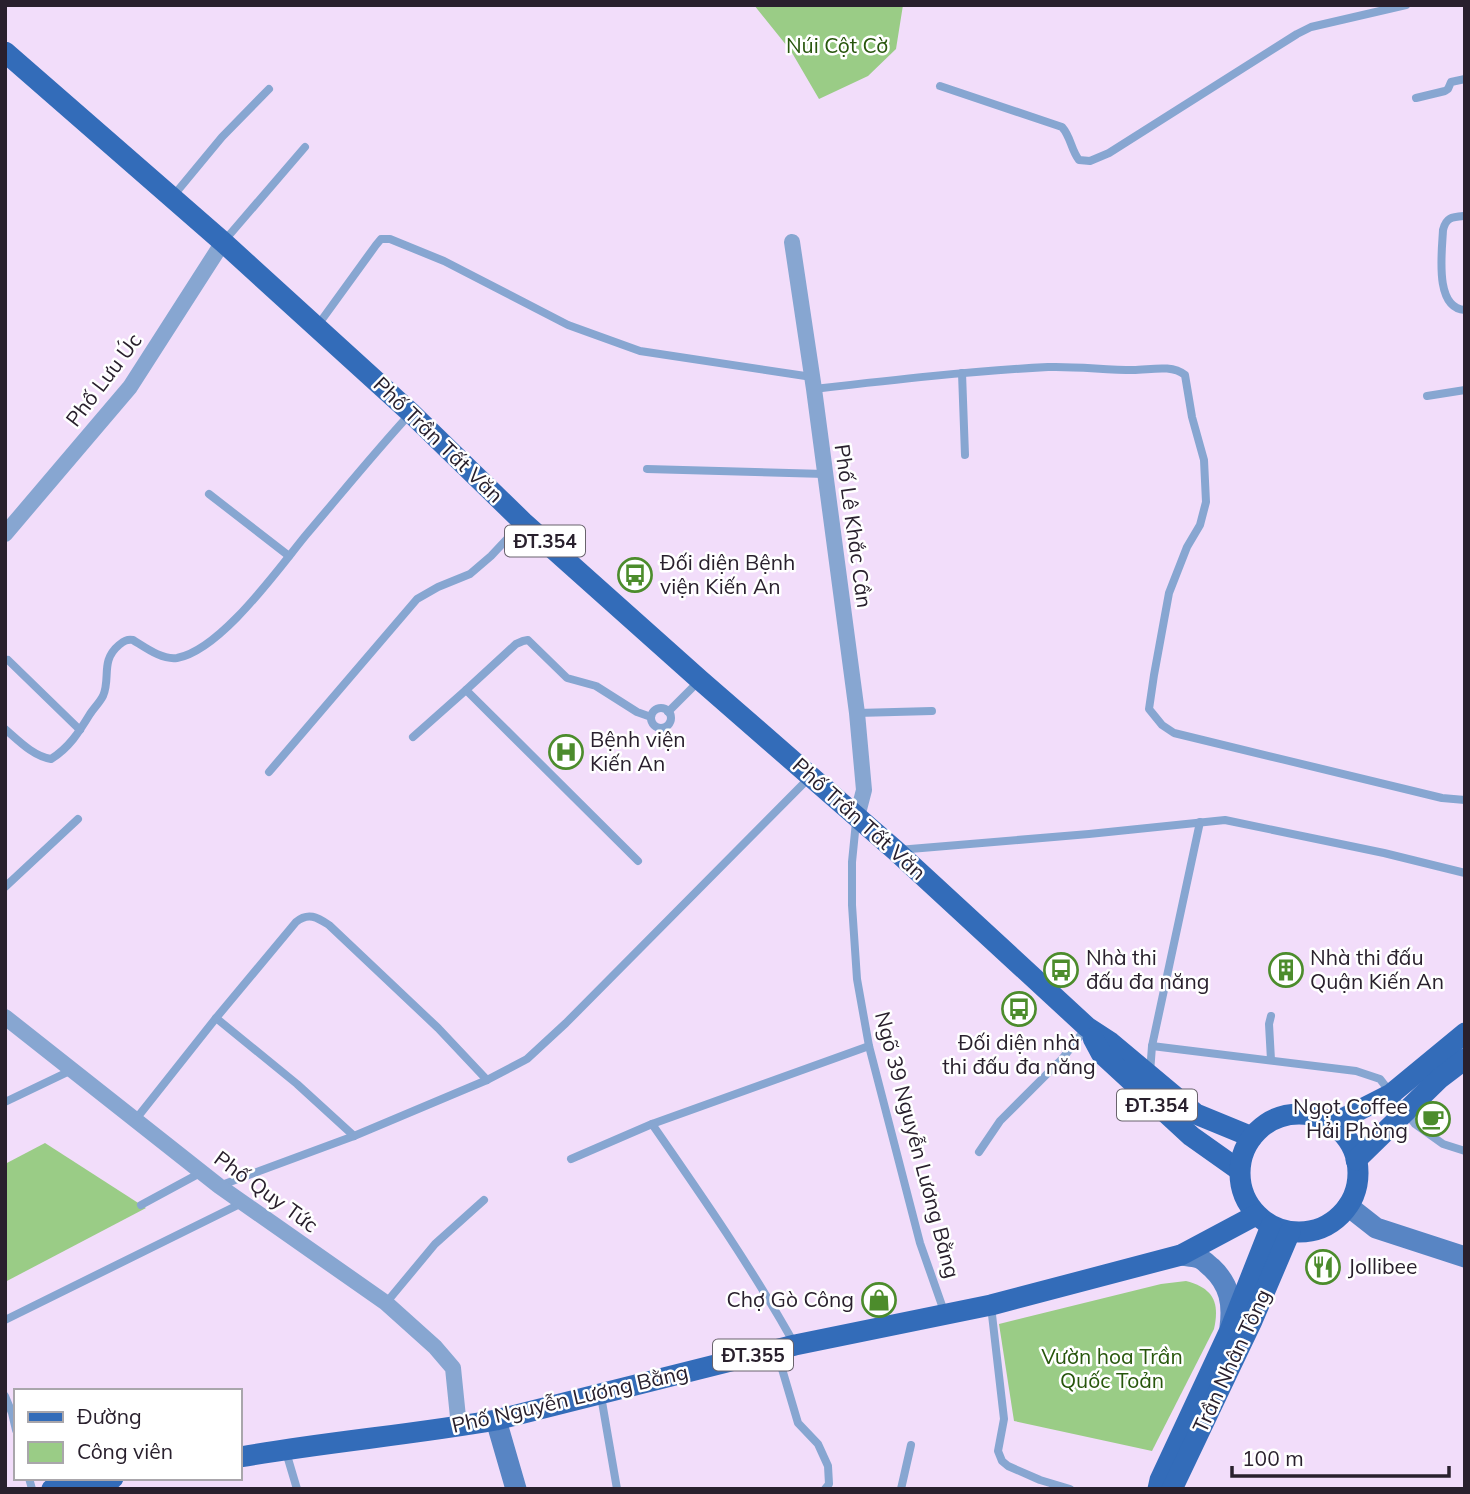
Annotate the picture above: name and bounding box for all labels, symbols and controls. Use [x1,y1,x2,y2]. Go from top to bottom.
park label: Núi Cột Cờ [786,32,888,58]
street label: Phố Lưu Úc [60,328,147,431]
street label: Phố Trần Tất Văn [368,371,509,508]
street label: Phố Lê Khắc Cần [830,442,878,609]
road number: ĐT.354 [505,526,585,556]
place label: Đối diện Bệnh viện Kiến An [660,549,795,599]
bus stop icon: Đối diện Bệnh viện Kiến An [616,556,654,594]
place label: Bệnh viện Kiến An [590,726,686,776]
hospital icon: Bệnh viện Kiến An [547,733,585,771]
street label: Phố Trần Tất Văn [788,752,932,885]
place label: Nhà thi đấu đa năng [1086,944,1209,994]
place label: Nhà thi đấu Quận Kiến An [1310,944,1444,994]
bus stop icon: Nhà thi đấu đa năng [1042,951,1080,989]
building icon: Nhà thi đấu Quận Kiến An [1267,951,1305,989]
bus stop icon: Đối diện nhà thi đấu đa năng [1000,990,1038,1028]
street label: Ngõ 39 Nguyễn Lương Bằng [870,1009,966,1281]
place label: Đối diện nhà thi đấu đa năng [942,1029,1096,1079]
road number: ĐT.354 [1117,1090,1197,1120]
place label: Ngọt Coffee Hải Phòng [1293,1093,1408,1143]
cafe icon: Ngọt Coffee Hải Phòng [1414,1100,1452,1138]
street label: Phố Quy Tức [210,1145,324,1238]
restaurant icon: Jollibee [1304,1248,1342,1286]
place label: Jollibee [1348,1253,1417,1279]
shop icon: Chợ Gò Công [860,1281,898,1319]
street label: Trần Nhân Tông [1186,1285,1276,1437]
place label: Chợ Gò Công [726,1286,854,1312]
road number: ĐT.355 [713,1340,793,1371]
park label: Vườn hoa Trần Quốc Toản [1041,1343,1183,1393]
street label: Phố Nguyễn Lương Bằng [449,1358,690,1438]
legend [14,1389,242,1480]
text: Đường [77,1403,142,1429]
scale bar [1232,1434,1449,1478]
text: Công viên [77,1438,173,1464]
text: 100 m [1242,1445,1304,1471]

